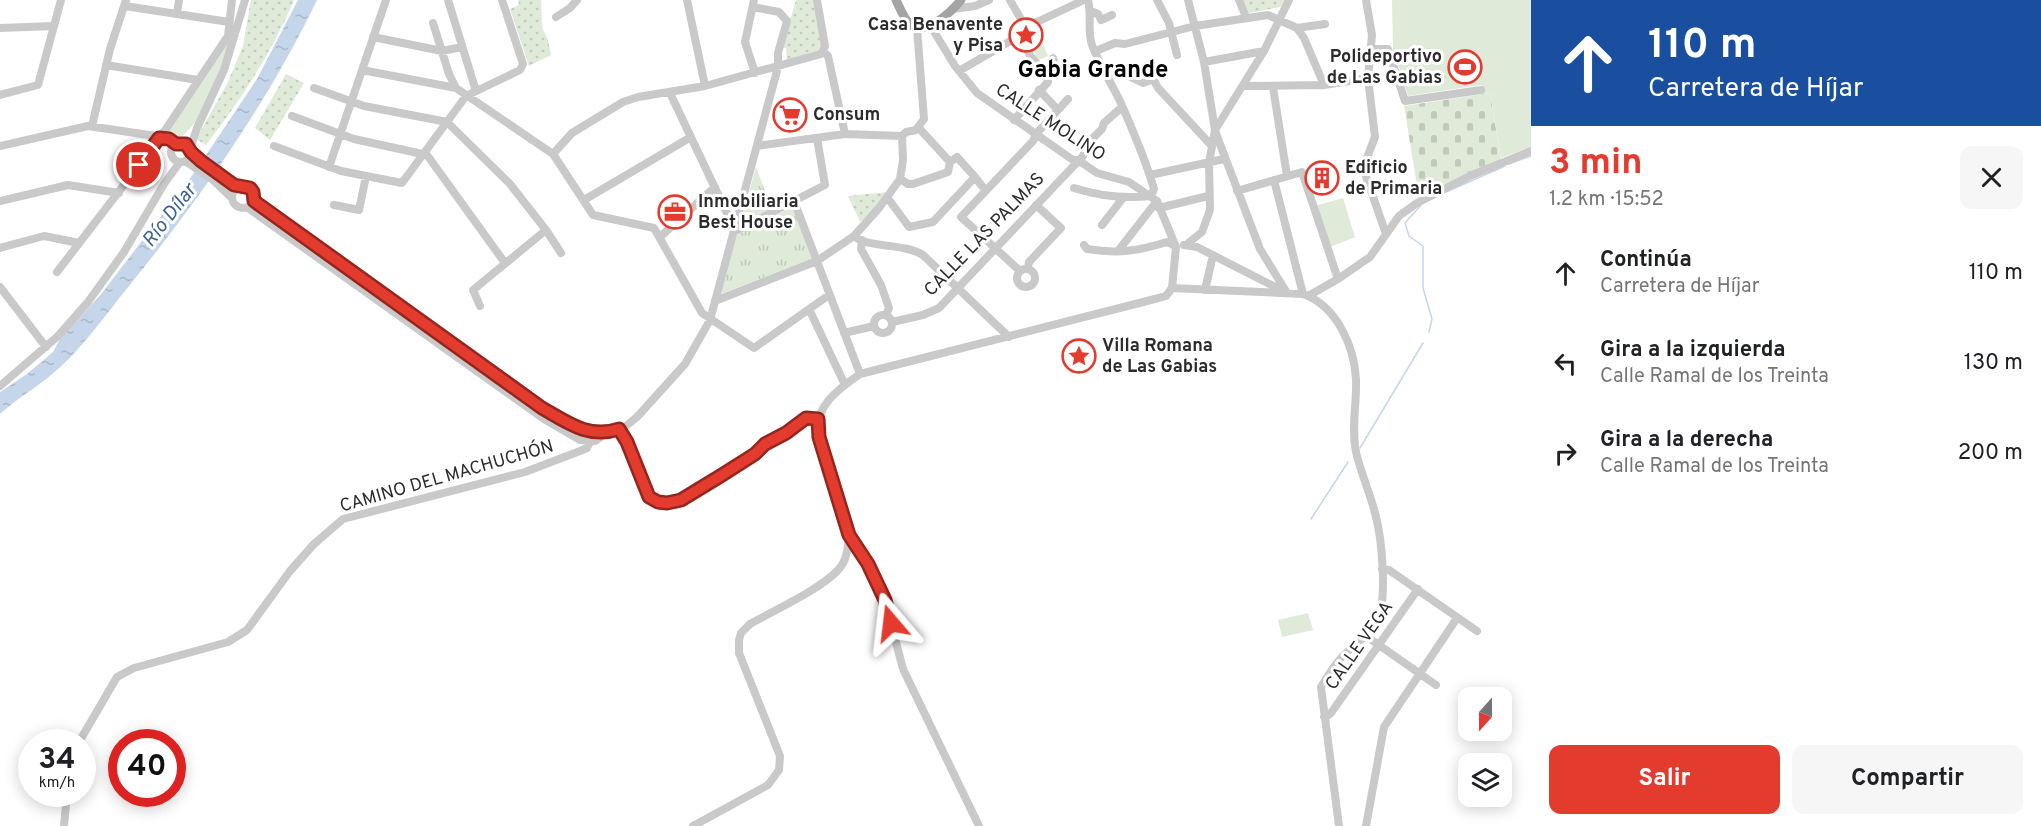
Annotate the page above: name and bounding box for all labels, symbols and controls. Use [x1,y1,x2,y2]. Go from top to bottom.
place label: Casa Benavente y Pisa [868,14,1003,58]
place icon: Casa Benavente y Pisa [1008,17,1044,53]
text: 110 m [1648,20,1757,73]
icon: ahead [1549,24,1627,102]
place label: Polideportivo de Las Gabias [1327,46,1442,90]
sports icon: Polideportivo de Las Gabias [1447,49,1483,85]
district label: Gabia Grande [1018,56,1168,86]
text: Carretera de Híjar [1648,72,1863,106]
street label: CALLE MOLINO [991,79,1109,167]
supermarket icon: Consum [772,97,808,133]
place label: Consum [813,104,880,127]
pin [113,139,164,190]
text: 3 min [1549,141,1643,187]
button: close [1960,146,2023,209]
icon: arrive [122,148,155,181]
place label: Edificio de Primaria [1345,157,1442,201]
building icon: Edificio de Primaria [1304,160,1340,196]
street label: CALLE LAS PALMAS [920,168,1050,302]
water label: Río Dílar [137,178,204,253]
text: 1.2 km · 15:52 [1549,187,1664,213]
place label: Inmobiliaria Best House [698,191,799,235]
office icon: Inmobiliaria Best House [657,194,693,230]
text: Continúa [1600,247,1692,274]
icon: ahead [1549,257,1582,290]
text: 110 m [1969,260,2023,287]
text: Carretera de Híjar [1600,274,1760,300]
place label: Villa Romana de Las Gabias [1102,335,1217,379]
text: Gira a la izquierda [1600,337,1786,364]
place icon: Villa Romana de Las Gabias [1061,338,1097,374]
icon: left [1549,347,1582,380]
text: 130 m [1964,350,2023,377]
text: Calle Ramal de los Treinta [1600,364,1829,390]
text: Gira a la derecha [1600,427,1773,454]
street label: CAMINO DEL MACHUCHÓN [337,434,557,519]
icon: right [1549,437,1582,470]
text: 200 m [1958,440,2023,467]
text: Calle Ramal de los Treinta [1600,454,1829,480]
position arrow [859,591,923,655]
street label: CALLE VEGA [1321,597,1399,695]
north arrow [1458,687,1512,741]
map controls [1458,687,1512,807]
speed limit sign: 40 [108,729,186,807]
text: 34 [38,742,76,779]
button: Salir [1549,745,1780,814]
button: Compartir [1792,745,2023,814]
button: layers [1458,753,1512,807]
text: km/h [39,774,75,793]

